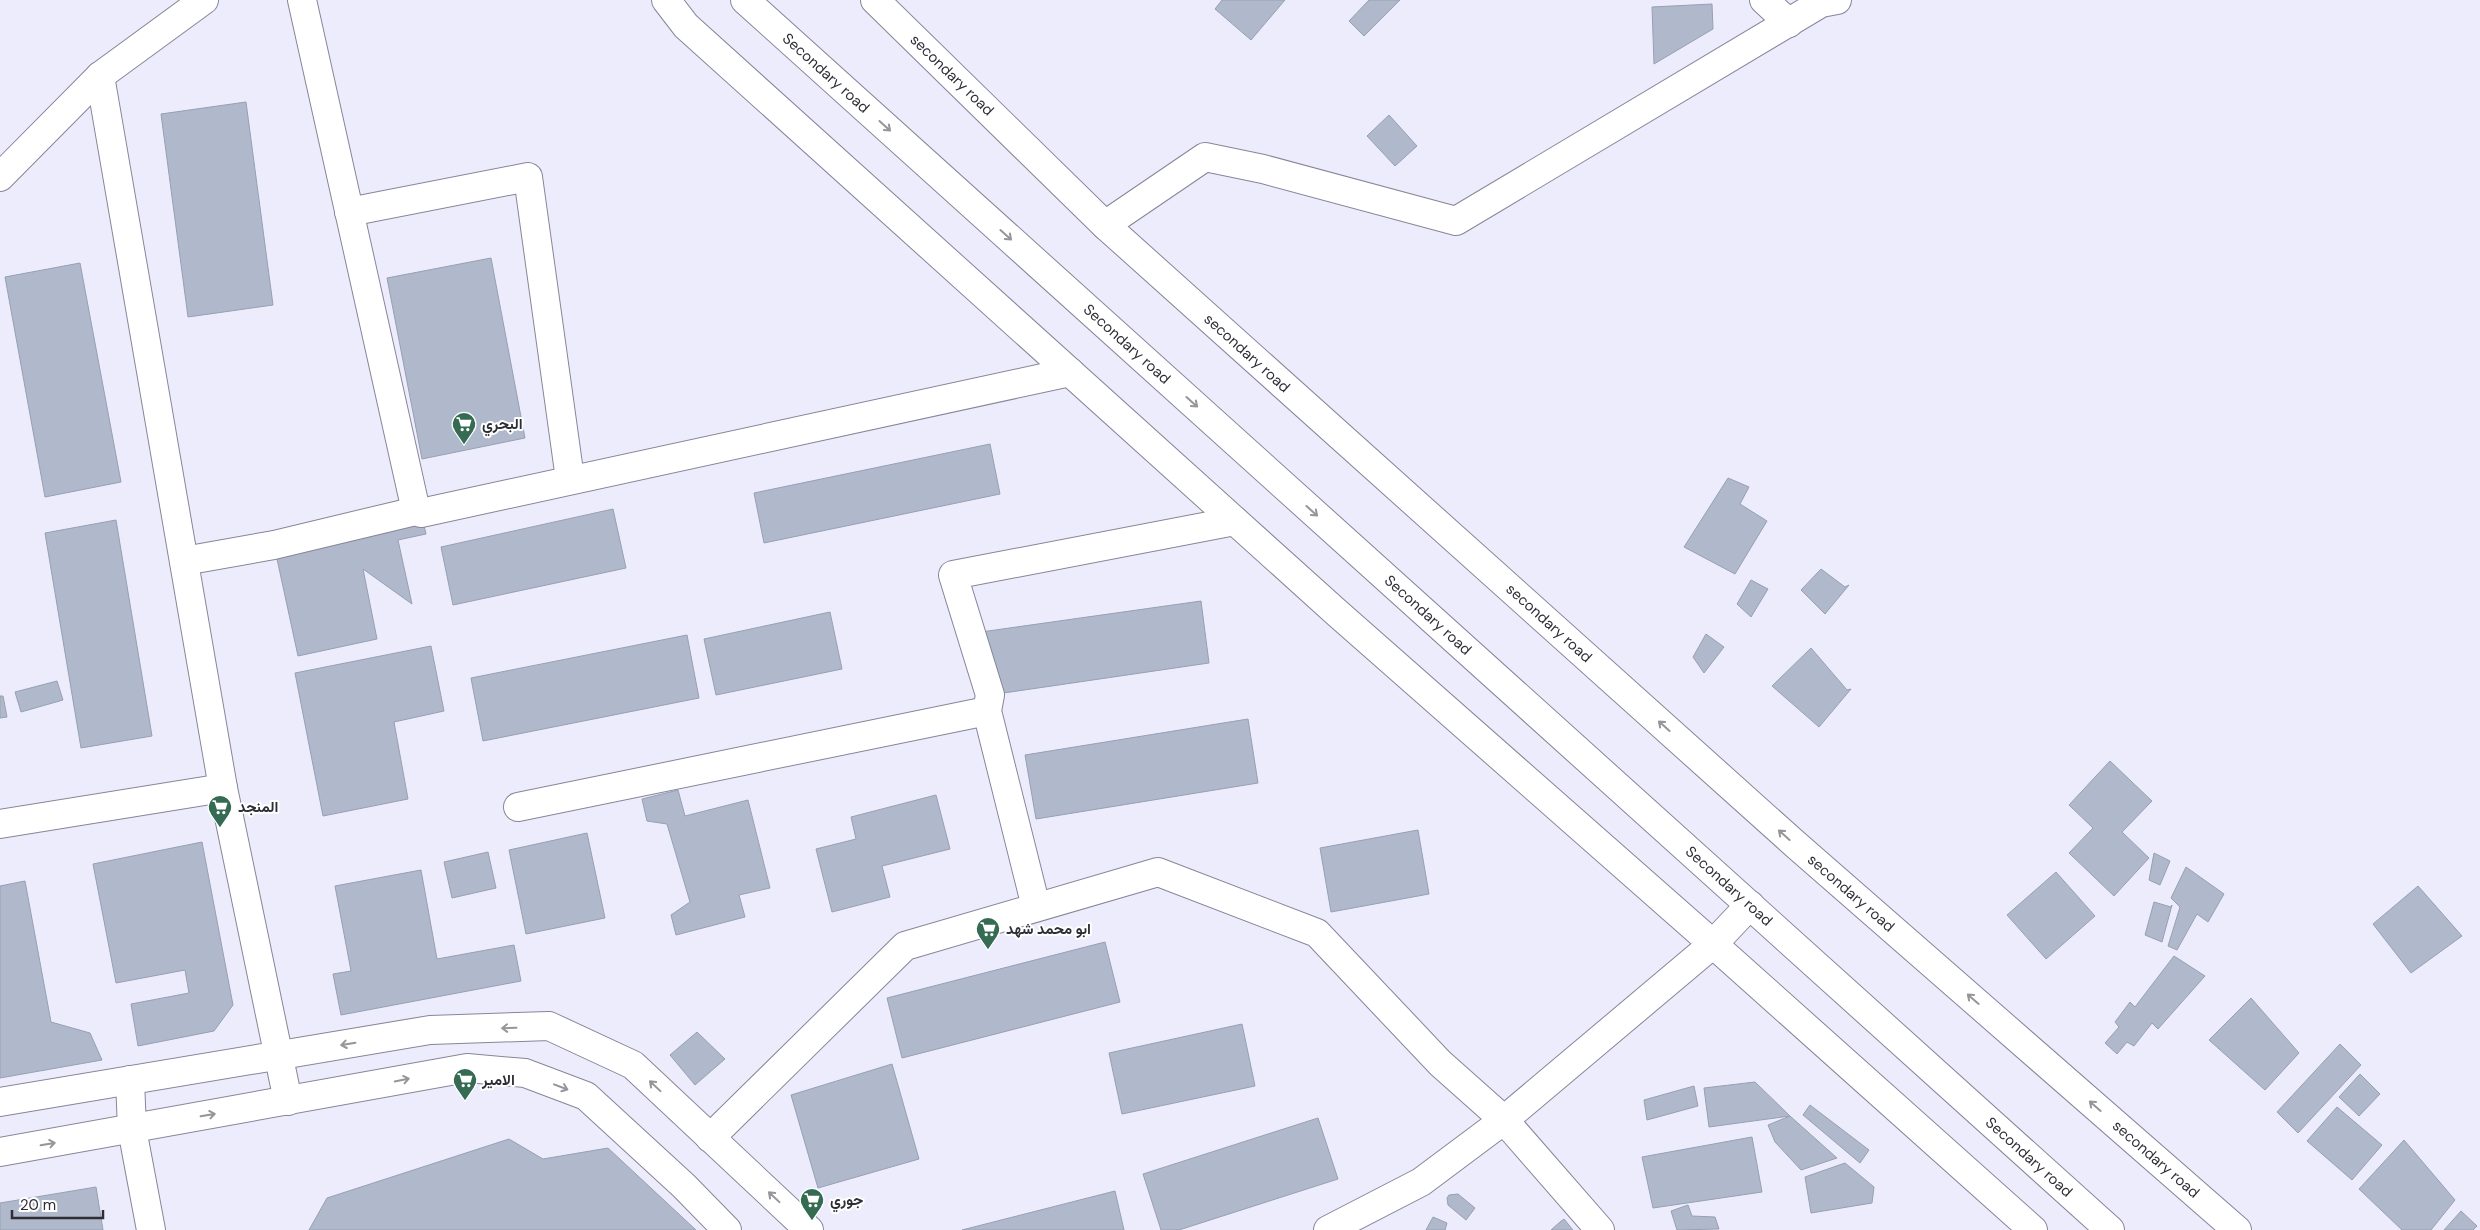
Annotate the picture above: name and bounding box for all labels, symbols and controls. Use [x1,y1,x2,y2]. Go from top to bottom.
street label: Secondary road [778,29,874,117]
street label: secondary road [906,30,998,120]
one-way arrow [879,120,892,132]
one-way arrow [999,229,1012,241]
street label: Secondary road [1079,300,1175,388]
street label: secondary road [1200,309,1294,397]
one-way arrow [1185,396,1198,408]
supermarket icon: البحري [451,411,477,445]
place label: البحري [482,414,523,437]
one-way arrow [1306,505,1319,517]
street label: Secondary road [1380,571,1476,659]
street label: secondary road [1502,579,1596,667]
one-way arrow [1657,720,1670,732]
supermarket icon: المنجد [207,794,233,828]
place label: المنجد [238,797,278,817]
one-way arrow [1778,829,1791,841]
street label: Secondary road [1681,842,1777,930]
street label: secondary road [1803,850,1899,936]
supermarket icon: ابو محمد شهد [975,916,1001,950]
place label: ابو محمد شهد [1006,919,1091,939]
one-way arrow [1966,993,1979,1005]
one-way arrow [501,1023,517,1032]
one-way arrow [340,1039,356,1049]
supermarket icon: الامير [452,1067,478,1101]
place label: الامير [481,1070,515,1090]
one-way arrow [394,1074,410,1084]
one-way arrow [648,1080,661,1092]
one-way arrow [553,1082,568,1092]
one-way arrow [2089,1100,2102,1112]
one-way arrow [200,1109,216,1119]
street label: Secondary road [1981,1113,2077,1201]
street label: secondary road [2108,1116,2204,1202]
one-way arrow [40,1138,56,1148]
supermarket icon: جوري [799,1187,825,1221]
scale bar [12,1188,104,1220]
place label: جوري [830,1190,863,1213]
one-way arrow [767,1191,780,1203]
text: 20 m [20,1195,56,1215]

